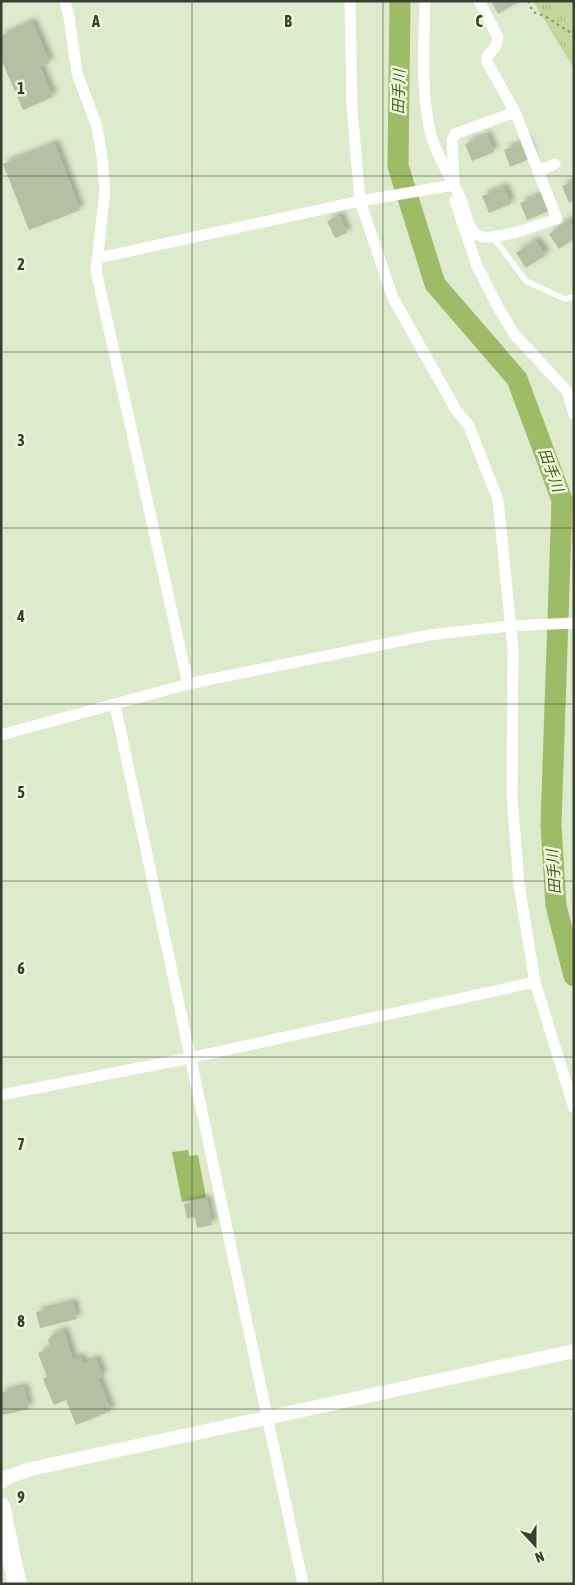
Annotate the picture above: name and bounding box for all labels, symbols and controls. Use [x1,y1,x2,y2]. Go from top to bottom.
text: A [91,12,100,30]
text: B [284,12,292,30]
text: C [475,12,483,30]
water label: 田手川 [390,67,407,115]
text: 1 [17,79,25,97]
text: 2 [17,255,25,273]
text: 3 [17,431,25,449]
water label: 田手川 [536,446,568,496]
text: 4 [16,607,25,625]
text: 5 [17,783,25,801]
water label: 田手川 [543,847,564,895]
text: 6 [17,959,25,977]
text: 7 [17,1135,25,1153]
text: 8 [17,1312,25,1330]
text: 9 [17,1488,25,1506]
north arrow [510,1520,560,1570]
text: N [533,1548,546,1566]

